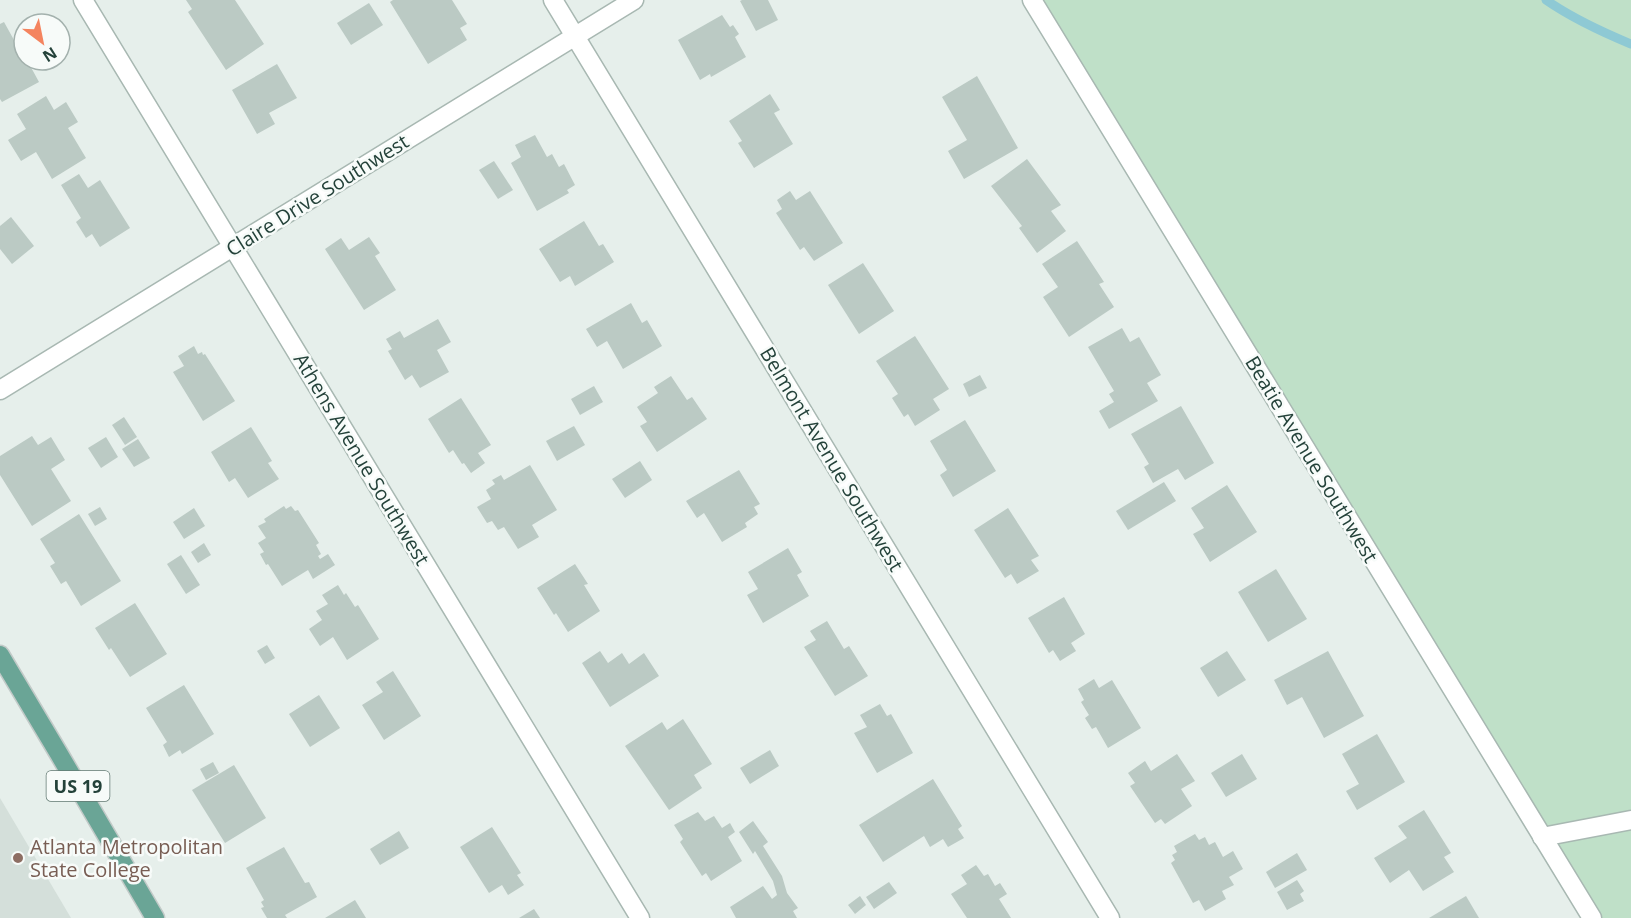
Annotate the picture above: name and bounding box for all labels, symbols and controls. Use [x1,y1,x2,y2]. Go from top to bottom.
north arrow [12,12,72,72]
text: N [39,42,61,67]
street label: Claire Drive Southwest [221,128,413,262]
street label: Belmont Avenue Southwest [754,342,910,576]
street label: Athens Avenue Southwest [288,348,436,570]
street label: Beatie Avenue Southwest [1239,351,1385,567]
road number: US 19 [46,771,110,801]
place label: Atlanta Metropolitan State College [30,833,223,883]
marker: Atlanta Metropolitan State College [11,851,25,865]

